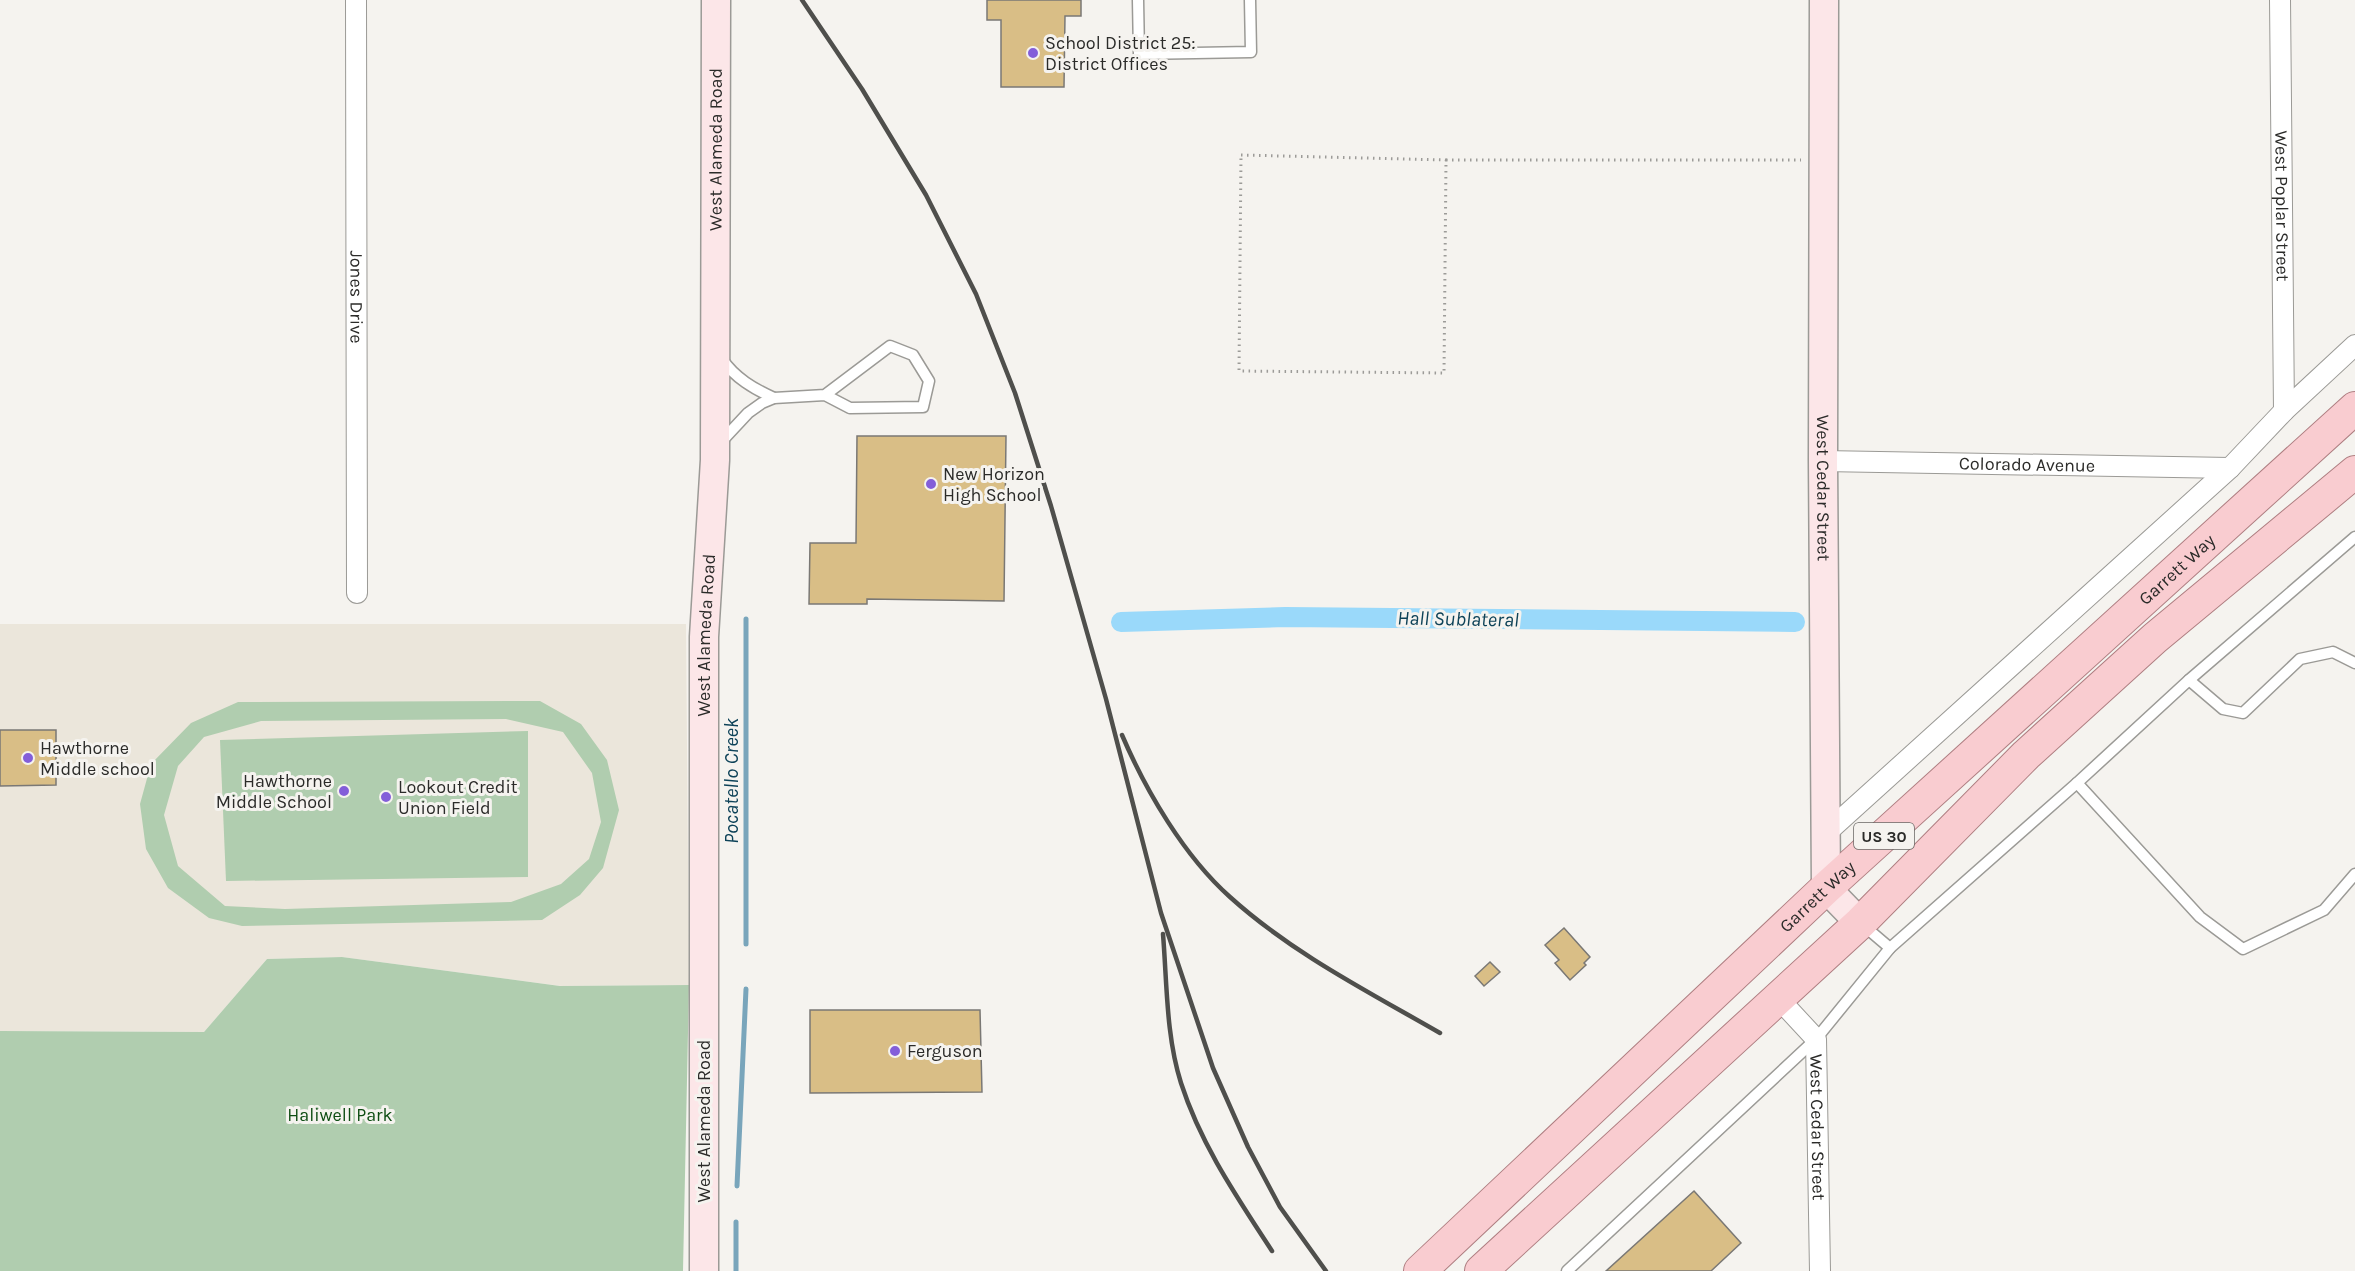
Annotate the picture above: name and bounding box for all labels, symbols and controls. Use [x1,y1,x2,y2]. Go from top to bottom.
place label: School District 25: District Offices [1045,32,1195,75]
marker: School District 25: District Offices [1026,46,1040,60]
street label: West Alameda Road [704,68,727,231]
street label: West Poplar Street [2270,130,2294,282]
street label: Jones Drive [345,250,368,344]
street label: West Cedar Street [1812,415,1835,562]
street label: Colorado Avenue [1959,452,2095,477]
place label: New Horizon High School [943,463,1045,506]
marker: New Horizon High School [924,477,938,491]
street label: Garrett Way [2134,529,2220,610]
street label: West Alameda Road [693,553,720,717]
water label: Hall Sublateral [1397,606,1519,632]
water label: Pocatello Creek [720,717,743,844]
place label: Hawthorne Middle school [40,737,155,780]
marker: Hawthorne Middle school [21,751,35,765]
place label: Hawthorne Middle School [216,770,332,813]
place label: Lookout Credit Union Field [398,776,518,819]
marker: Hawthorne Middle School [337,784,351,798]
marker: Lookout Credit Union Field [379,790,393,804]
road number: US 30 [1854,823,1914,849]
street label: Garrett Way [1775,856,1860,937]
street label: West Alameda Road [693,1040,715,1202]
place label: Ferguson [907,1040,983,1062]
marker: Ferguson [888,1044,902,1058]
street label: West Cedar Street [1805,1054,1830,1201]
park label: Haliwell Park [287,1104,393,1126]

